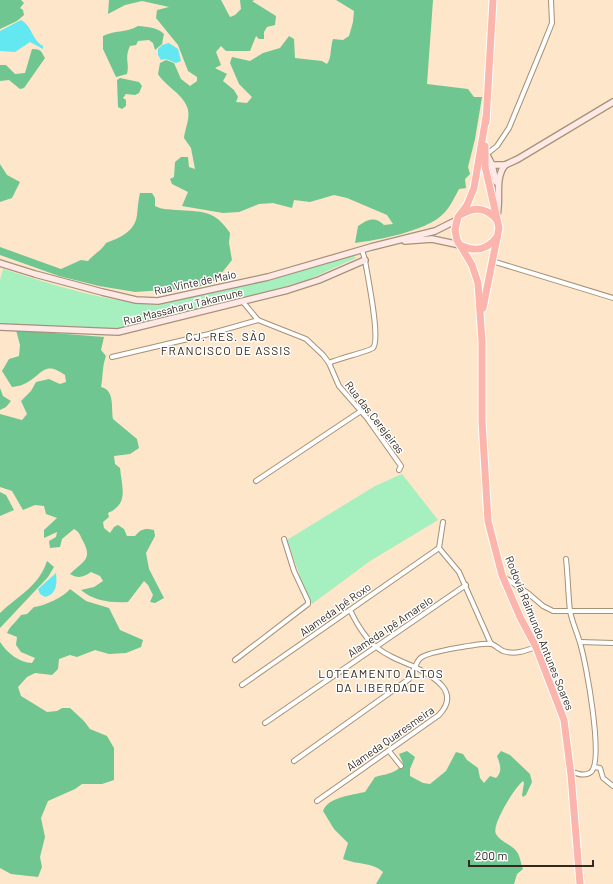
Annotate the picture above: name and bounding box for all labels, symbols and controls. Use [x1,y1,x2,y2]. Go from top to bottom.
street label: Rua Vinte de Maio [153,267,237,297]
street label: Rua Massaharu Takamune [122,285,244,327]
district label: CJ. RES. SÃO FRANCISCO DE ASSIS [161,329,291,357]
street label: Rua das Cerejeiras [343,378,407,456]
street label: Rodovia Raimundo Antunes Soares [503,554,577,712]
street label: Alameda Ipê Roxo [297,580,373,638]
street label: Alameda Ipê Amarelo [345,593,435,659]
district label: LOTEAMENTO ALTOS DA LIBERDADE [318,666,444,694]
street label: Alameda Quaresmeira [344,703,436,773]
scale bar [469,842,593,868]
text: 200 m [475,848,507,862]

